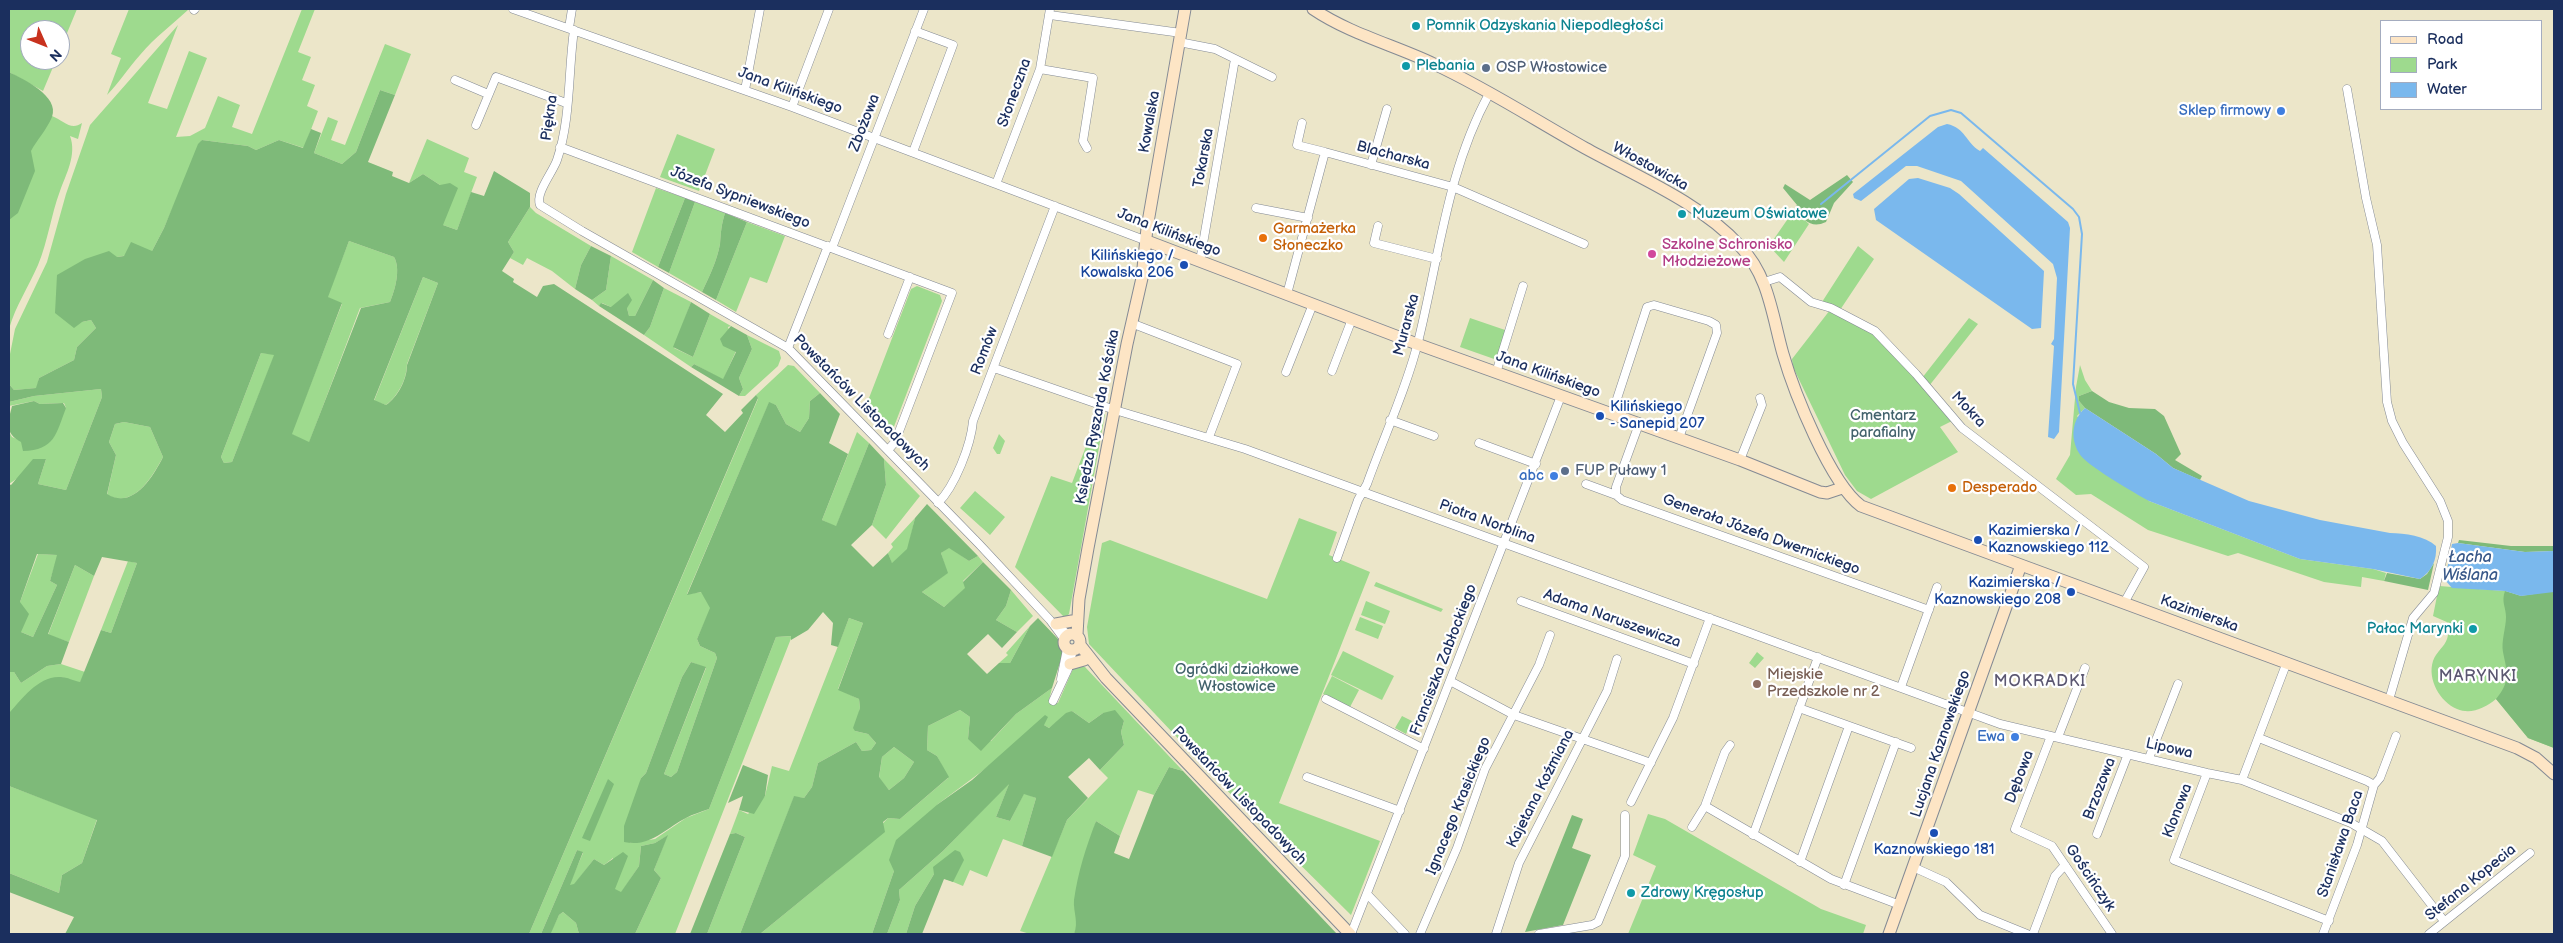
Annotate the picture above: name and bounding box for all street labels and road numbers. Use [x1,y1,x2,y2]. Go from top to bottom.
street label: Słoneczna [994,56,1036,130]
street label: Jana Kilińskiego [735,64,845,118]
street label: Kowalska [1136,90,1164,154]
street label: Zbożowa [846,92,884,154]
street label: Piękna [538,94,562,142]
street label: Tokarska [1190,127,1218,189]
street label: Blacharska [1354,138,1432,174]
street label: Włostowicka [1609,139,1691,195]
street label: Józefa Sypniewskiego [668,163,812,233]
street label: Jana Kilińskiego [1115,205,1223,261]
street label: Murarska [1390,292,1424,358]
street label: Romów [968,324,1002,378]
street label: Księdza Ryszarda Kościka [1072,328,1124,506]
street label: Powstańców Listopadowych [789,331,933,475]
street label: Jana Kilińskiego [1493,348,1603,402]
street label: Mokra [1947,388,1989,432]
street label: Generała Józefa Dwernickiego [1660,491,1862,579]
street label: Piotra Norblina [1436,496,1538,548]
street label: Franciszka Zabłockiego [1407,582,1481,738]
street label: Adama Naruszewicza [1541,586,1683,652]
street label: Kazimierska [2157,592,2241,636]
street label: Lucjana Kaznowskiego [1907,668,1975,820]
street label: Powstańców Listopadowych [1168,723,1310,869]
street label: Kajetana Koźmiana [1503,727,1579,851]
street label: Ignacego Krasickiego [1423,734,1495,878]
street label: Lipowa [2144,735,2194,763]
street label: Dębowa [2002,748,2038,806]
street label: Brzozowa [2080,755,2120,823]
street label: Klonowa [2159,781,2197,841]
street label: Stanisława Baca [2314,788,2368,900]
street label: Gościńczyk [2061,841,2119,915]
street label: Stefana Kopecia [2422,841,2520,925]

